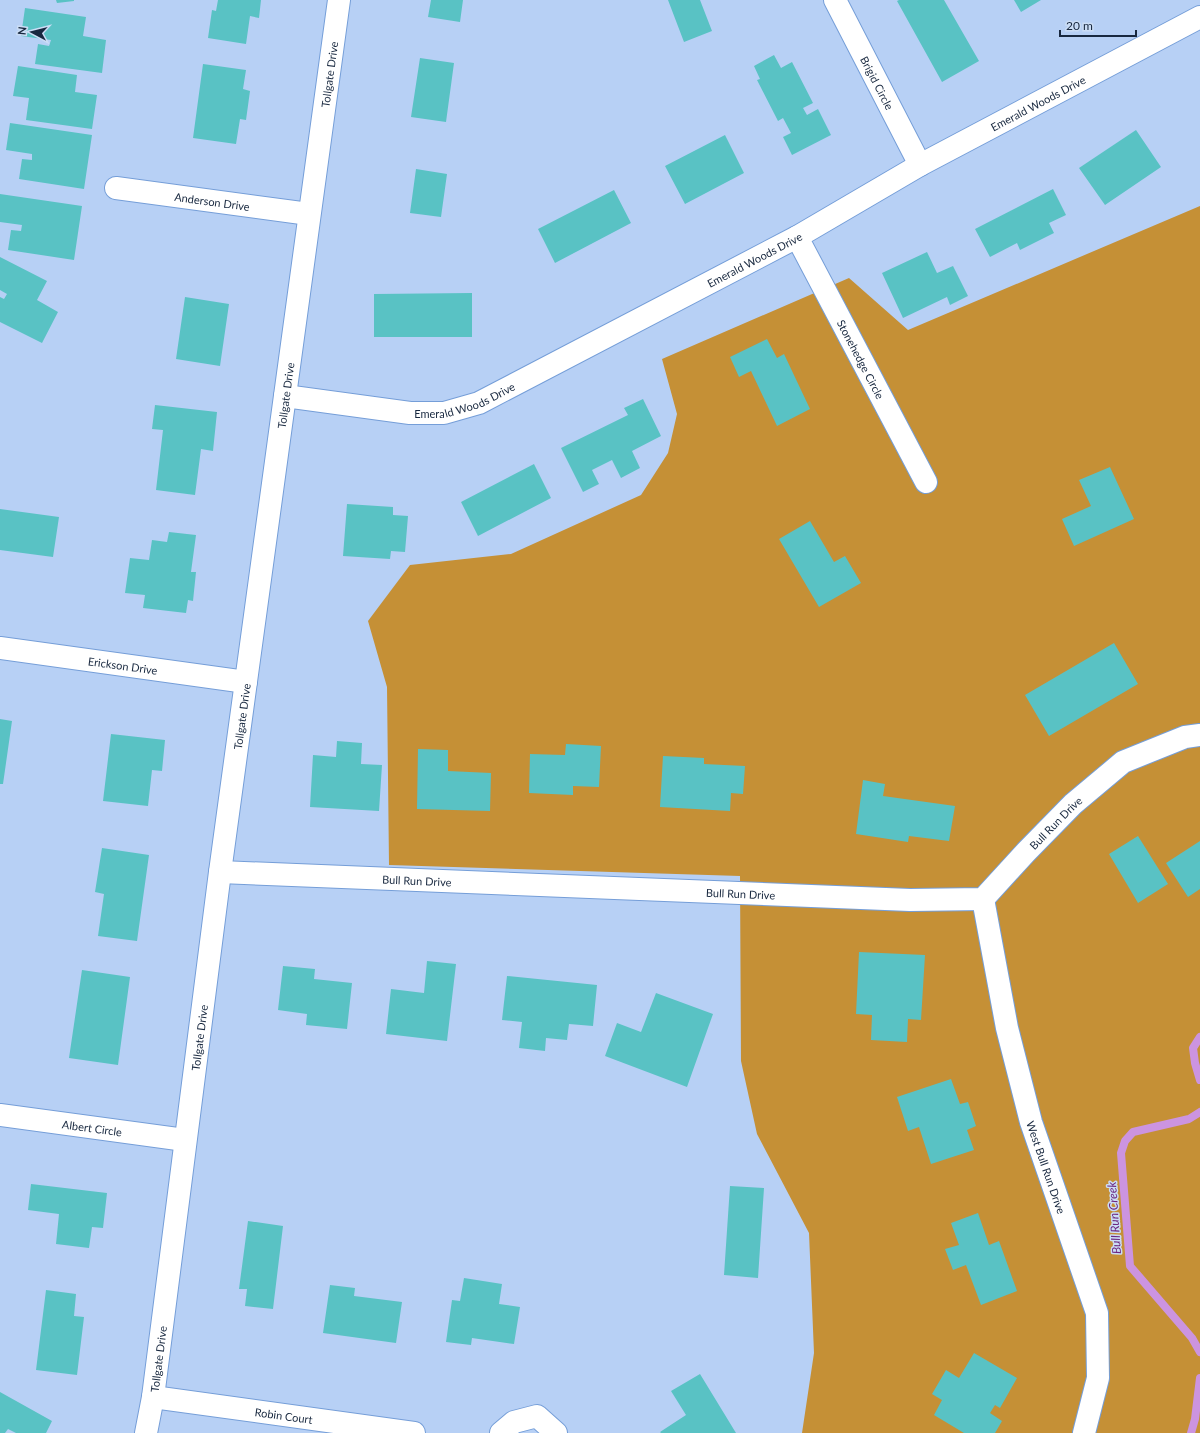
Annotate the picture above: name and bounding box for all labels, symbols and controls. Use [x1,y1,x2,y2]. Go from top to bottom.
north arrow [12,12,52,52]
scale bar [1060,12,1136,38]
text: 20 m [1066,18,1093,33]
text: N [15,26,29,36]
street label: Tollgate Drive [318,40,340,108]
street label: Brigid Circle [858,54,897,112]
street label: Emerald Woods Drive [988,72,1087,133]
street label: Anderson Drive [174,189,251,212]
street label: Emerald Woods Drive [705,229,804,289]
street label: Stonehedge Circle [835,317,888,401]
street label: Tollgate Drive [274,361,296,429]
street label: Emerald Woods Drive [414,379,517,420]
street label: Erickson Drive [87,654,159,676]
street label: Tollgate Drive [230,682,252,750]
street label: Bull Run Drive [1026,793,1084,851]
street label: Bull Run Drive [382,872,452,888]
street label: Bull Run Drive [706,885,776,901]
street label: Tollgate Drive [188,1004,210,1071]
street label: Albert Circle [61,1117,123,1138]
street label: West Bull Run Drive [1025,1119,1069,1215]
water label: Bull Run Creek [1104,1181,1124,1255]
street label: Tollgate Drive [147,1325,169,1393]
street label: Robin Court [254,1405,314,1425]

